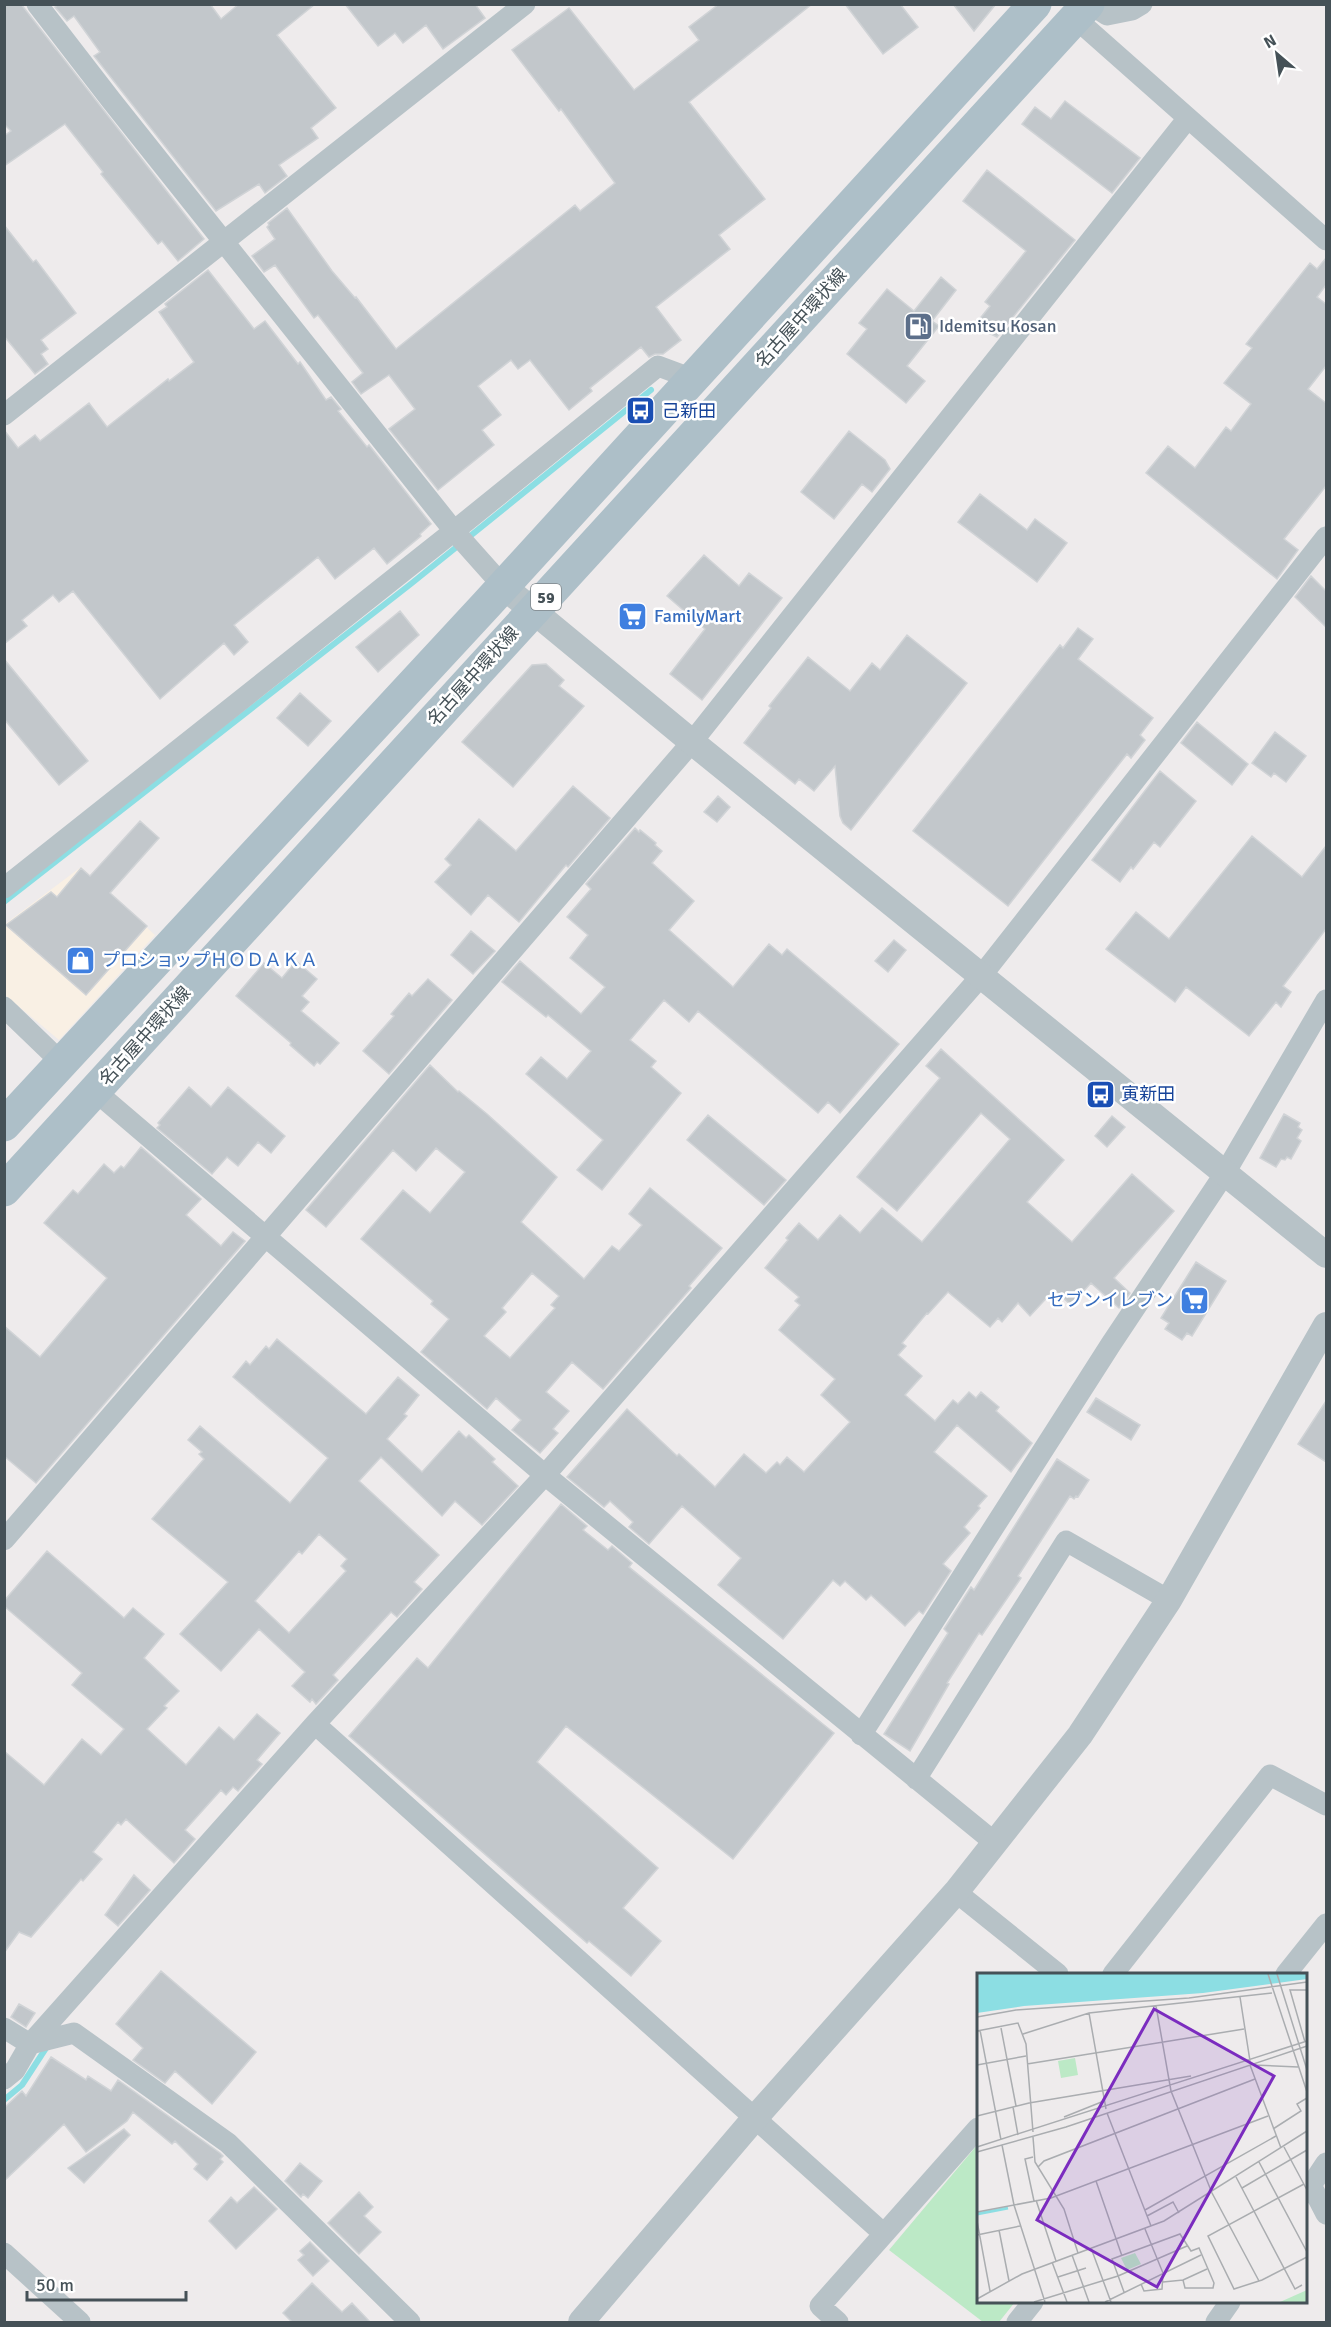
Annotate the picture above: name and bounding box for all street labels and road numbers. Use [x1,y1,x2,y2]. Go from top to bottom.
street label: 名古屋中環状線 [751,264,851,372]
road number: 59 [531,584,561,610]
street label: 名古屋中環状線 [423,622,523,730]
street label: 名古屋中環状線 [95,982,195,1090]

